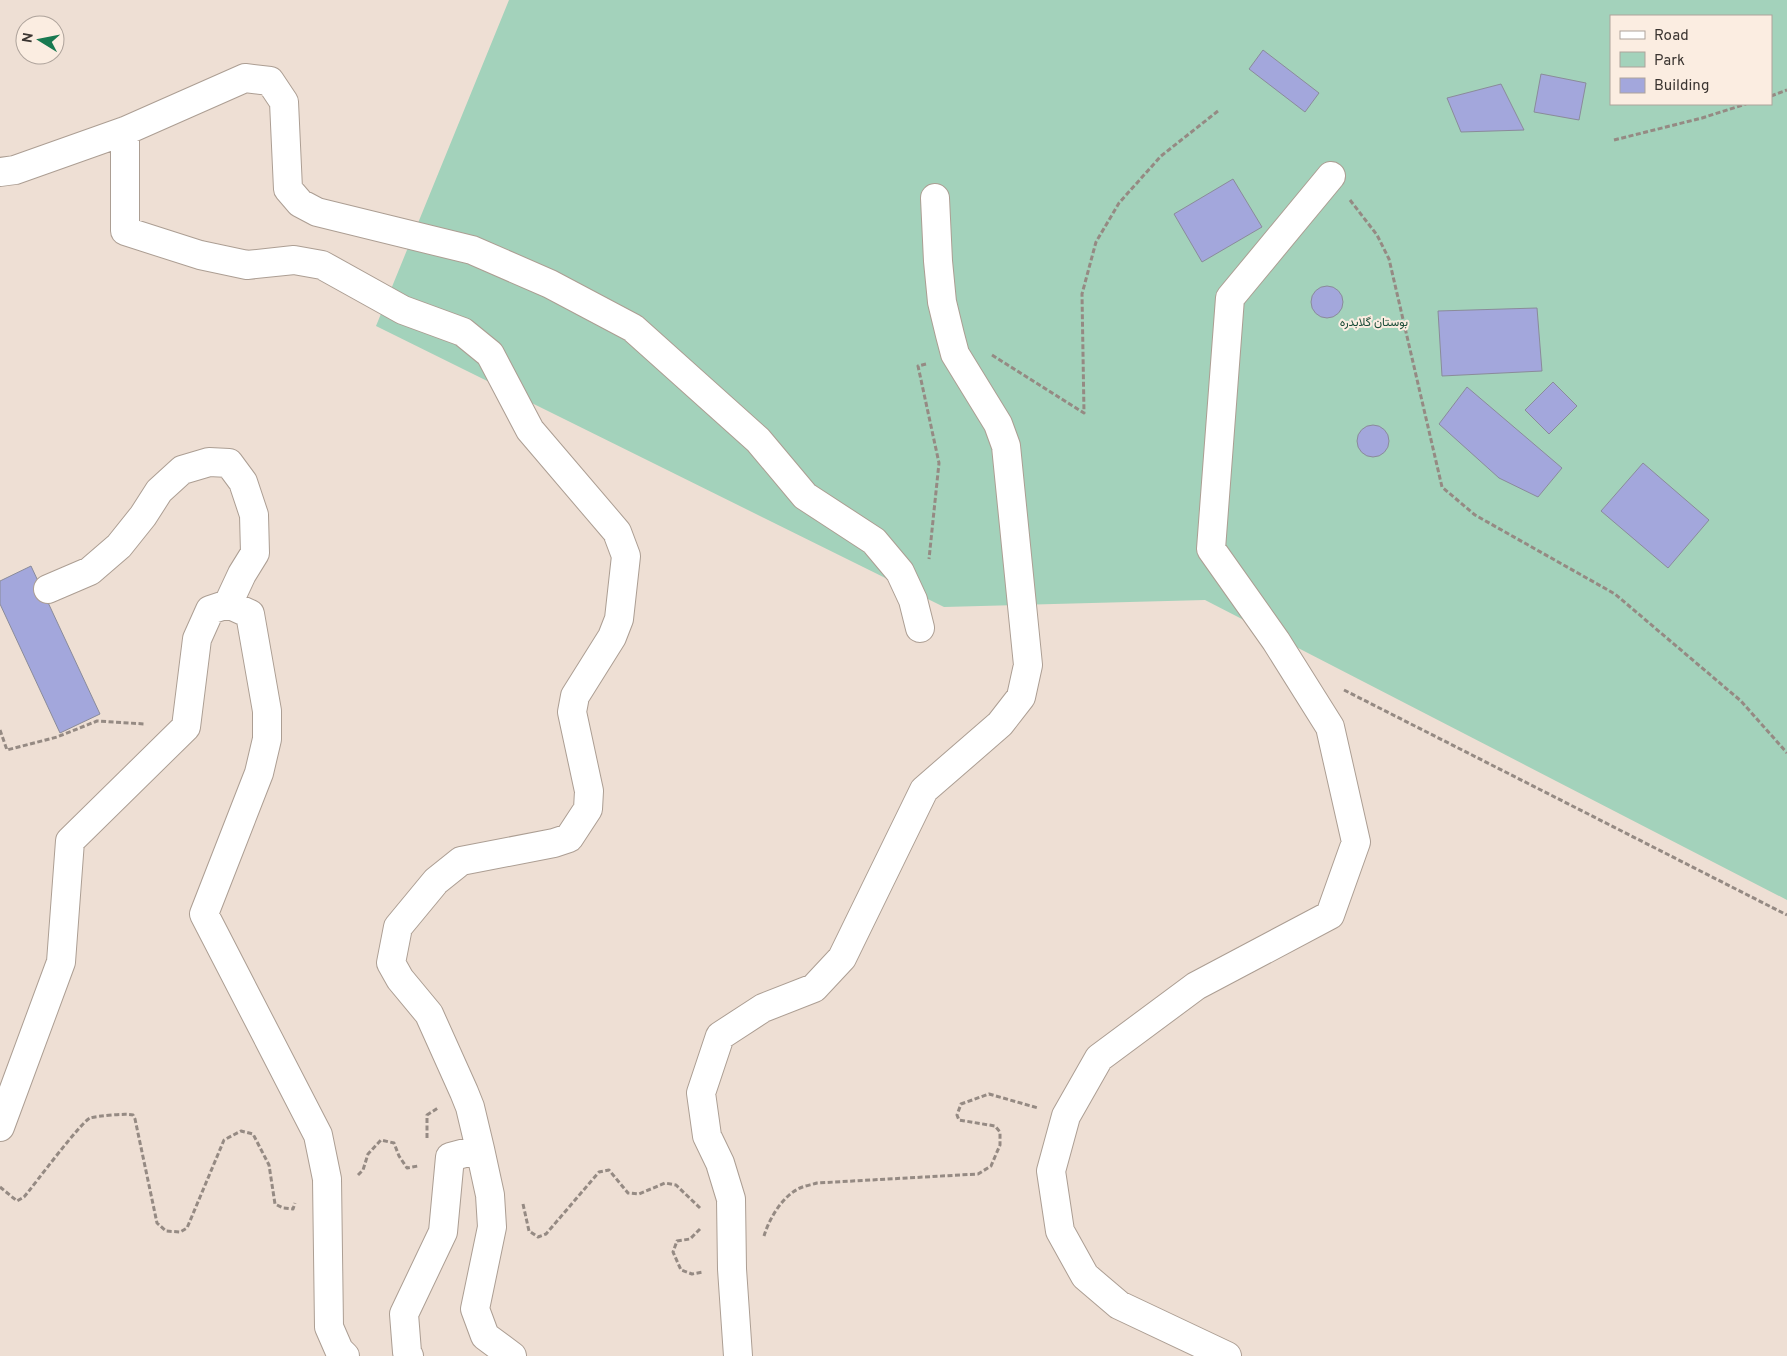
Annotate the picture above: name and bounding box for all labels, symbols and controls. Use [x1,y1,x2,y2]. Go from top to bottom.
north arrow [15,15,65,65]
legend [1610,15,1772,105]
text: Road [1654,27,1689,46]
text: N [19,32,38,44]
text: Park [1654,52,1685,71]
text: Building [1654,77,1709,96]
park label: بوستان گلابدره [1340,315,1408,331]

